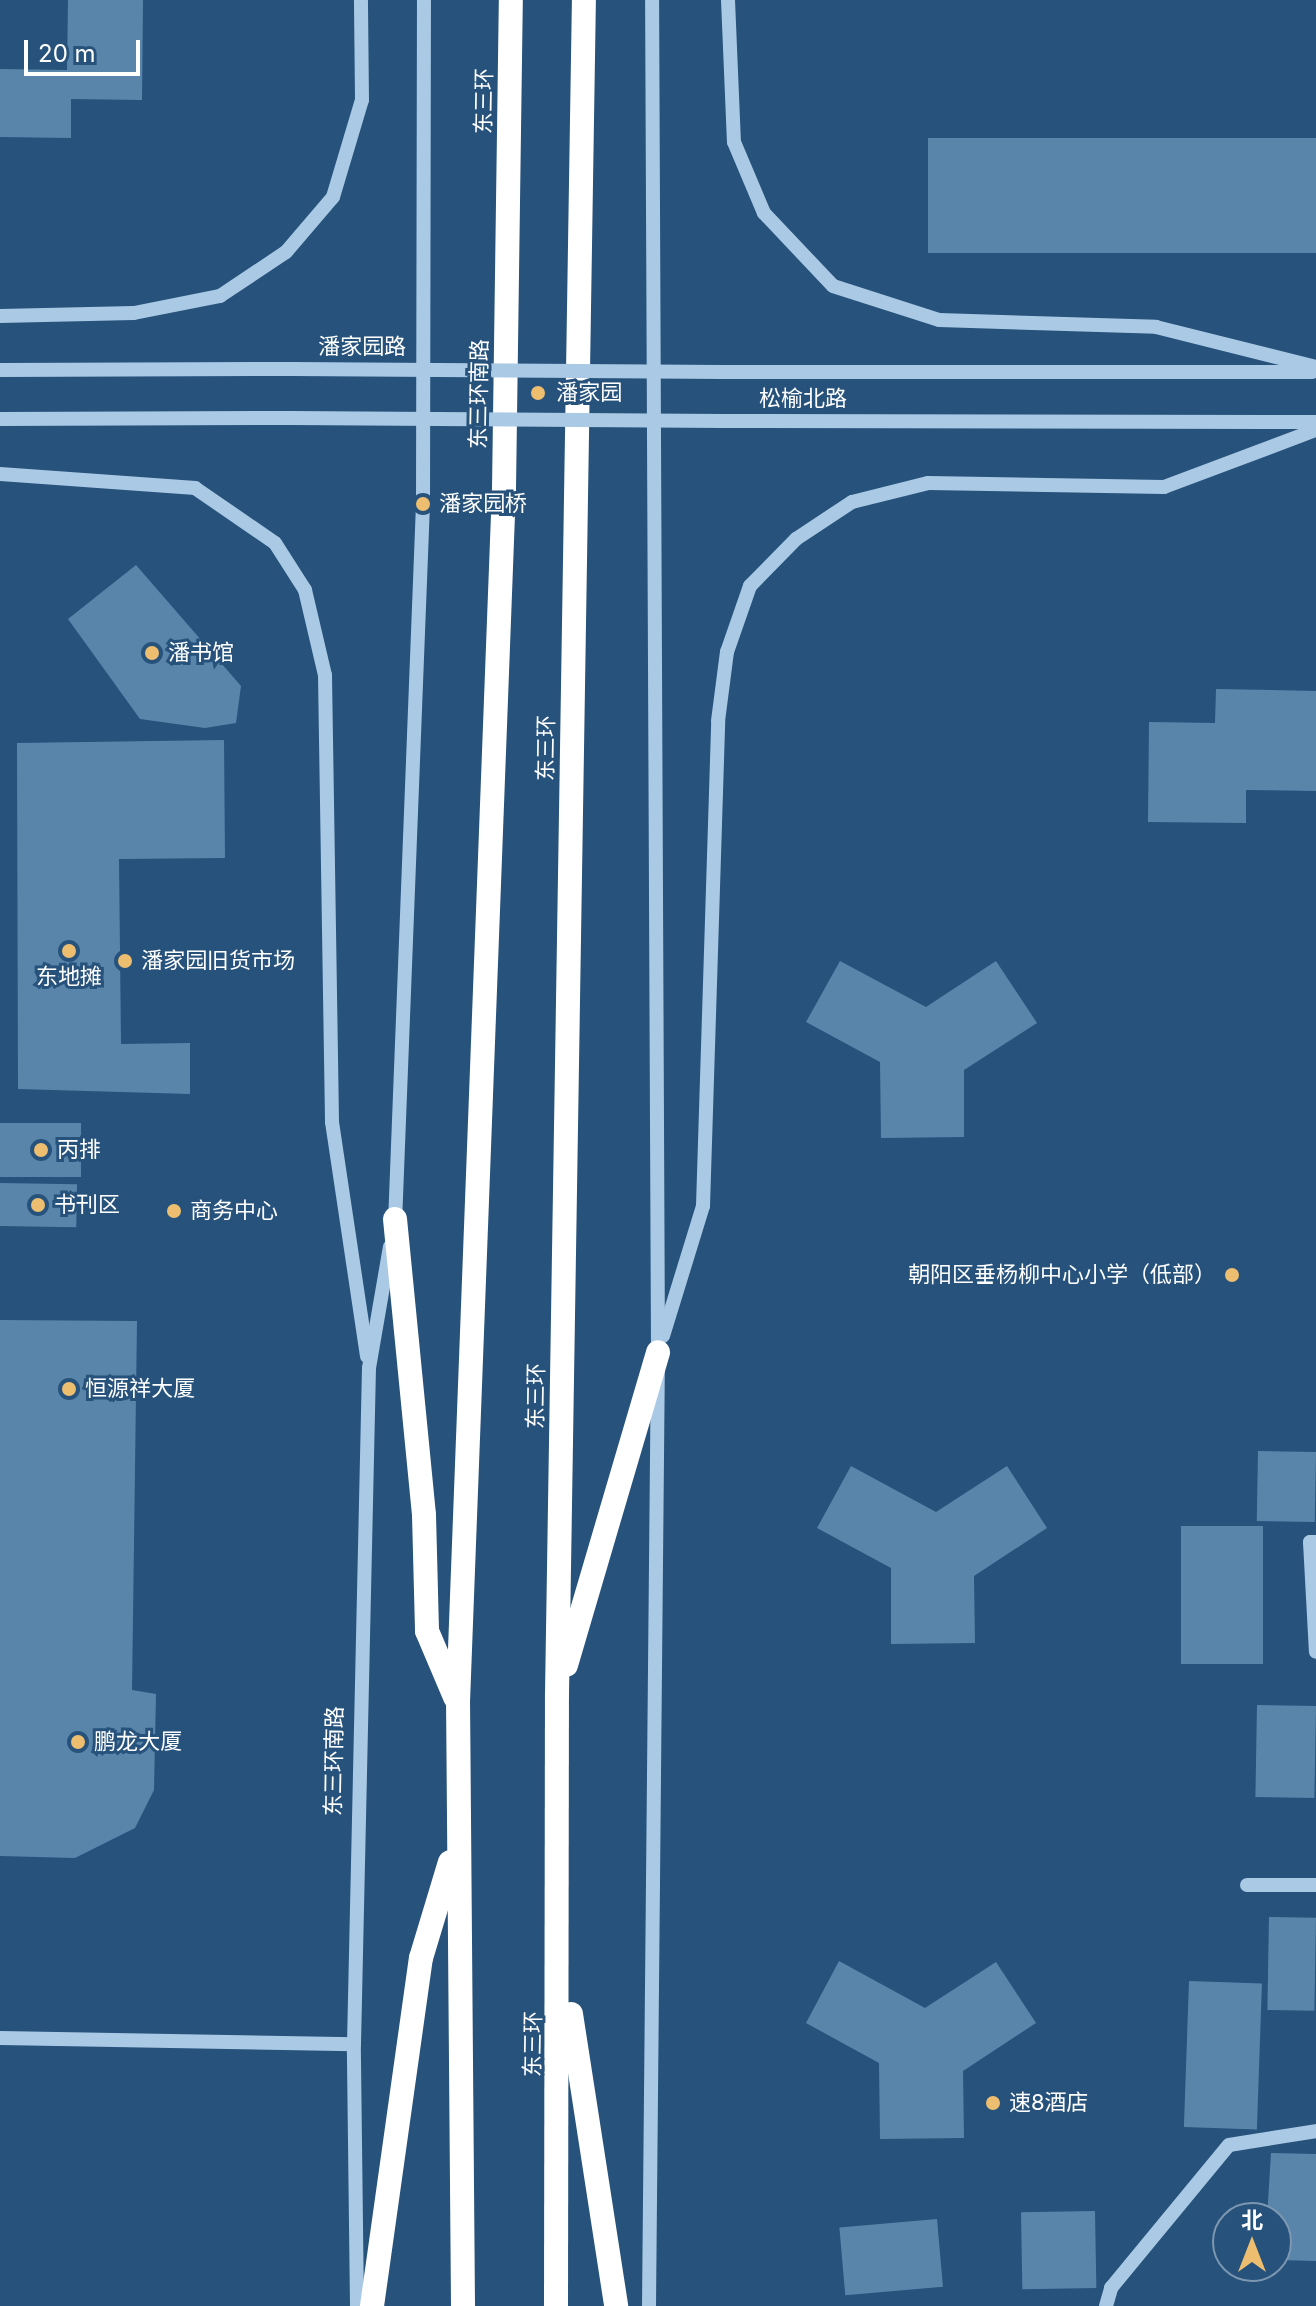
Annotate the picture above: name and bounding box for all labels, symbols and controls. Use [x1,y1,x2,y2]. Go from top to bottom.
scale bar [28,24,144,74]
text: 20 m [38,39,96,68]
street label: 东三环 [470,68,498,134]
street label: 潘家园路 [318,334,406,360]
street label: 东三环南路 [465,339,493,449]
place label: 潘家园 [556,380,622,406]
marker: 潘家园 [527,382,549,404]
street label: 松榆北路 [759,386,847,412]
place label: 潘家园桥 [439,491,527,517]
marker: 潘家园桥 [414,495,432,513]
place label: 潘书馆 [168,640,234,666]
marker: 潘书馆 [143,644,161,662]
street label: 东三环 [532,715,560,781]
marker: 东地摊 [60,942,78,960]
place label: 潘家园旧货市场 [141,948,295,974]
marker: 潘家园旧货市场 [116,952,134,970]
place label: 东地摊 [36,964,102,990]
place label: 丙排 [57,1137,101,1163]
marker: 丙排 [32,1141,50,1159]
place label: 书刊区 [54,1192,120,1218]
marker: 书刊区 [29,1196,47,1214]
place label: 商务中心 [190,1198,278,1224]
marker: 商务中心 [165,1202,183,1220]
place label: 朝阳区垂杨柳中心小学（低部） [908,1262,1216,1288]
marker: 朝阳区垂杨柳中心小学（低部） [1223,1266,1241,1284]
street label: 东三环 [522,1363,550,1429]
place label: 恒源祥大厦 [85,1376,195,1402]
marker: 恒源祥大厦 [60,1380,78,1398]
street label: 东三环南路 [320,1706,348,1816]
place label: 鹏龙大厦 [94,1729,182,1755]
marker: 鹏龙大厦 [69,1733,87,1751]
street label: 东三环 [519,2011,547,2077]
place label: 速8酒店 [1009,2090,1089,2116]
marker: 速8酒店 [984,2094,1002,2112]
north arrow [1212,2202,1292,2282]
text: 北 [1241,2207,1263,2233]

